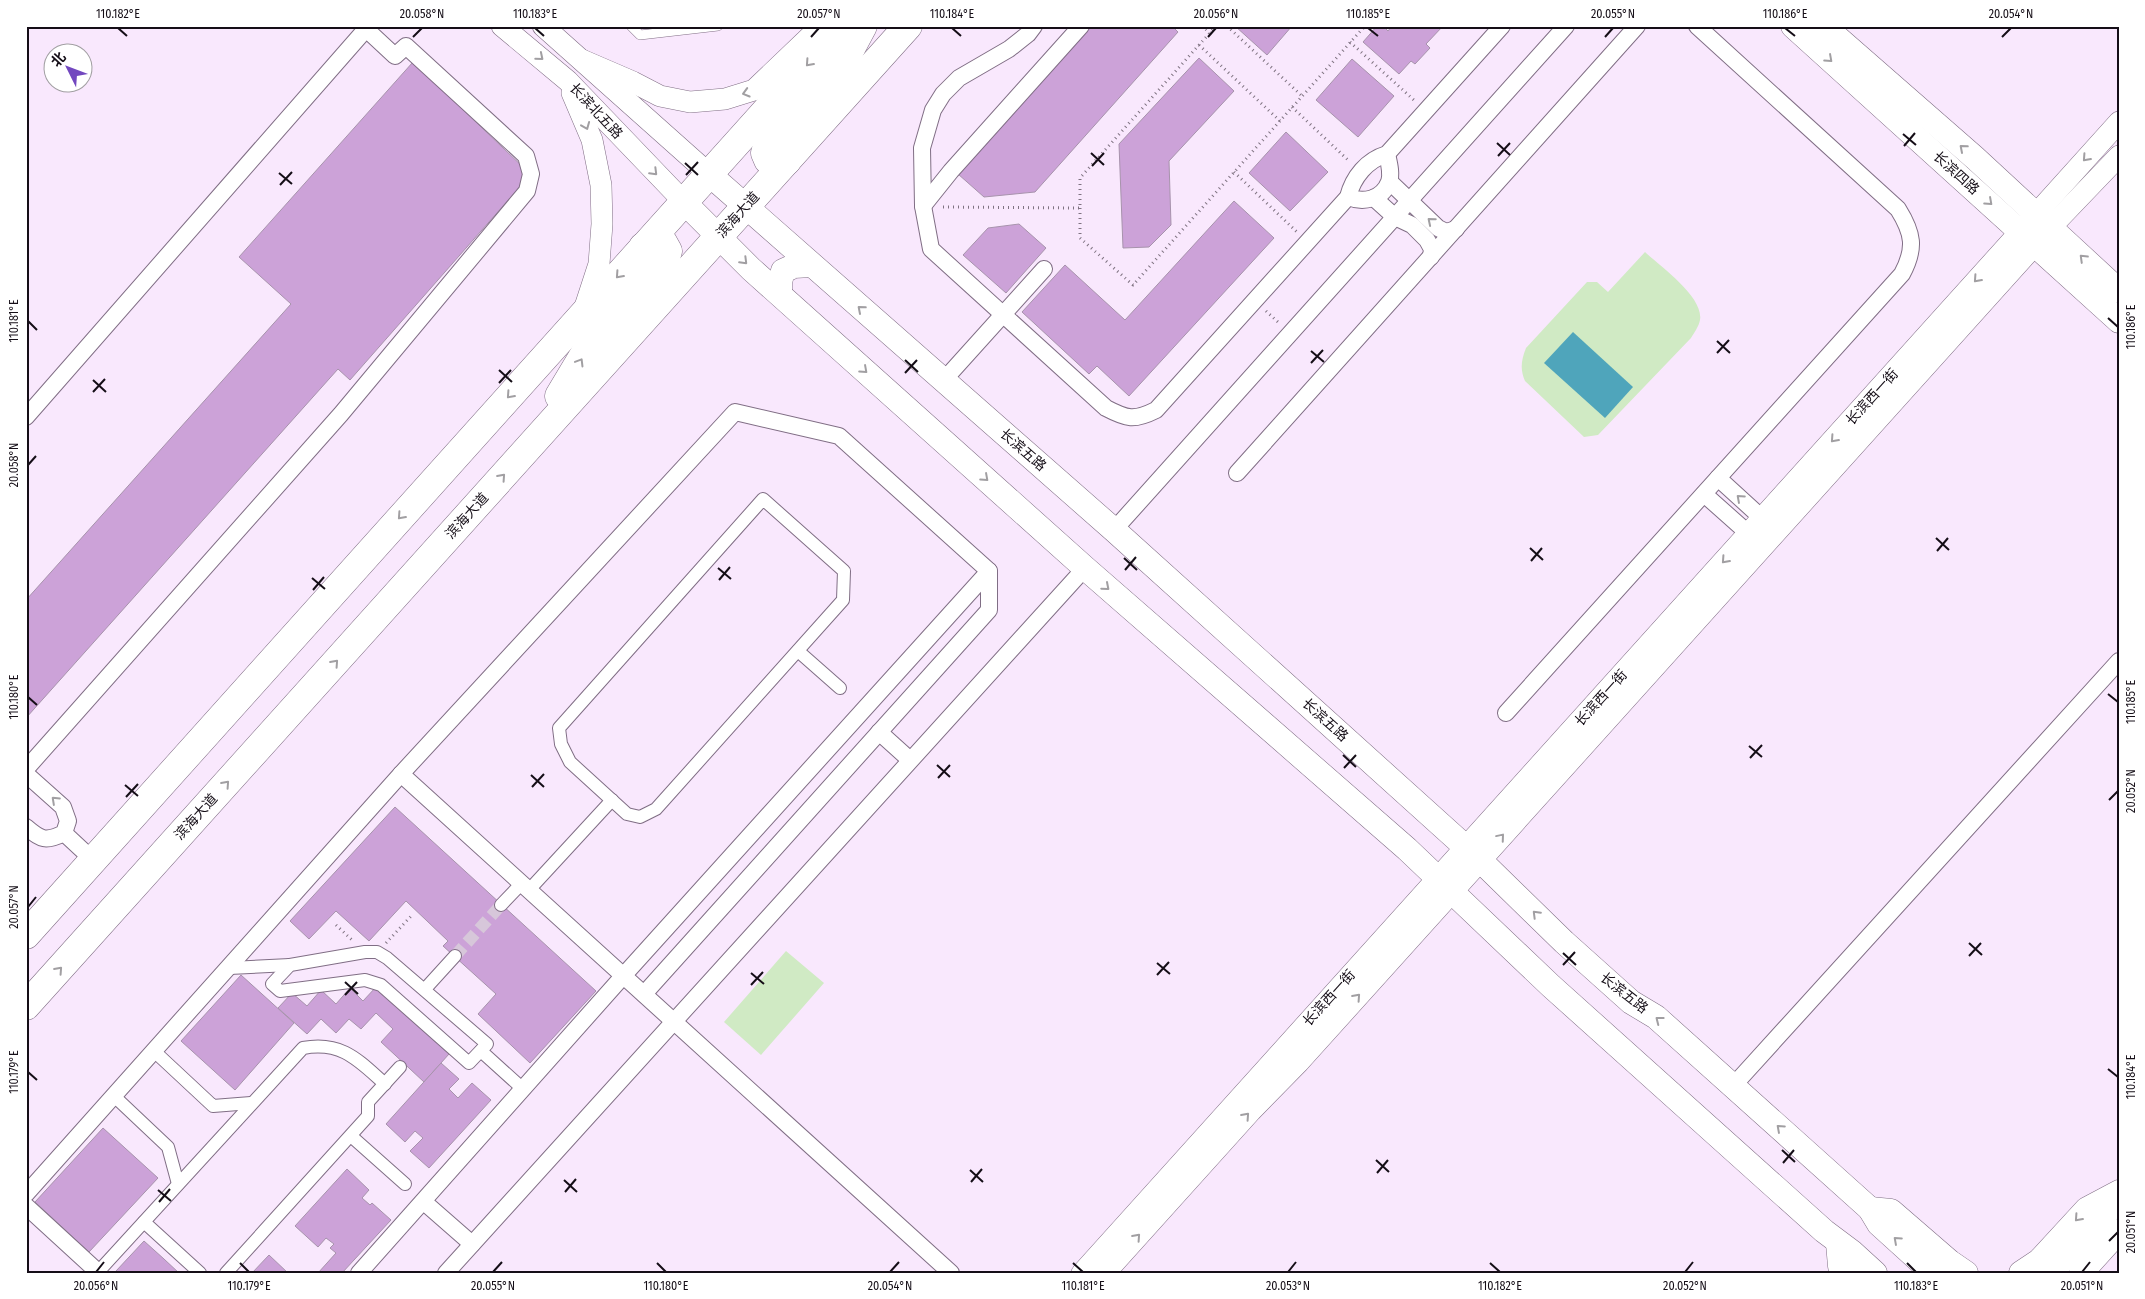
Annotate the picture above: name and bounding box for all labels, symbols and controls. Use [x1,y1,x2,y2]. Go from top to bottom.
text: 110.182°E [96,7,140,21]
text: 20.058°N [400,7,444,21]
text: 110.183°E [513,7,557,21]
text: 20.057°N [797,7,841,21]
text: 110.184°E [930,7,975,21]
text: 20.056°N [1194,7,1238,21]
text: 110.185°E [1346,7,1390,21]
text: 20.055°N [1591,7,1635,21]
text: 110.186°E [1763,7,1808,21]
text: 20.054°N [1989,7,2033,21]
north arrow [42,42,92,92]
text: 北 [48,49,70,71]
one-way arrow [534,52,543,61]
one-way arrow [1823,53,1832,62]
one-way arrow [806,57,815,66]
street label: 长滨北五路 [566,80,626,142]
one-way arrow [742,87,750,97]
one-way arrow [580,121,590,130]
one-way arrow [1960,145,1969,154]
street label: 长滨四路 [1930,148,1982,198]
one-way arrow [2083,153,2092,162]
one-way arrow [648,166,657,175]
street label: 滨海大道 [713,189,763,241]
one-way arrow [1983,196,1992,205]
one-way arrow [1427,218,1436,227]
one-way arrow [738,255,747,264]
one-way arrow [2080,255,2089,264]
one-way arrow [616,269,625,278]
one-way arrow [1974,273,1983,282]
text: 110.181°E [7,299,21,343]
text: 110.186°E [2124,304,2138,349]
one-way arrow [857,305,866,314]
one-way arrow [573,358,583,367]
one-way arrow [859,364,868,373]
street label: 长滨西一街 [1842,365,1902,429]
one-way arrow [507,390,516,399]
street label: 长滨五路 [996,425,1050,475]
one-way arrow [1831,434,1840,443]
text: 20.058°N [7,443,21,487]
one-way arrow [980,472,989,481]
one-way arrow [496,474,505,483]
street label: 滨海大道 [442,490,492,542]
one-way arrow [1737,495,1746,504]
one-way arrow [398,511,407,520]
one-way arrow [1722,555,1731,564]
one-way arrow [1101,581,1110,590]
one-way arrow [329,660,338,669]
street label: 长滨西一街 [1571,666,1631,730]
text: 110.180°E [7,674,21,719]
text: 110.185°E [2124,680,2138,724]
street label: 长滨五路 [1299,695,1351,745]
text: 20.052°N [2124,769,2138,813]
one-way arrow [220,781,229,790]
street label: 滨海大道 [171,791,221,843]
one-way arrow [51,797,60,806]
one-way arrow [1495,834,1504,843]
text: 20.057°N [7,885,21,929]
one-way arrow [1533,911,1542,920]
one-way arrow [53,966,62,975]
street label: 长滨西一街 [1299,966,1359,1030]
street label: 长滨五路 [1597,969,1651,1017]
one-way arrow [1351,994,1360,1003]
one-way arrow [1655,1017,1664,1026]
text: 110.179°E [7,1050,21,1094]
text: 110.184°E [2124,1054,2138,1099]
one-way arrow [1241,1113,1250,1122]
one-way arrow [1777,1125,1786,1134]
text: 20.051°N [2124,1211,2138,1253]
one-way arrow [2075,1212,2084,1221]
one-way arrow [1132,1233,1141,1242]
one-way arrow [1893,1237,1902,1246]
text: 20.056°N [74,1279,118,1293]
text: 110.179°E [227,1279,271,1293]
text: 20.055°N [471,1279,515,1293]
text: 110.180°E [644,1279,689,1293]
text: 20.054°N [868,1279,912,1293]
text: 110.181°E [1061,1279,1105,1293]
text: 20.053°N [1266,1279,1310,1293]
text: 110.182°E [1478,1279,1522,1293]
text: 20.052°N [1663,1279,1707,1293]
text: 110.183°E [1894,1279,1938,1293]
text: 20.051°N [2061,1279,2103,1293]

